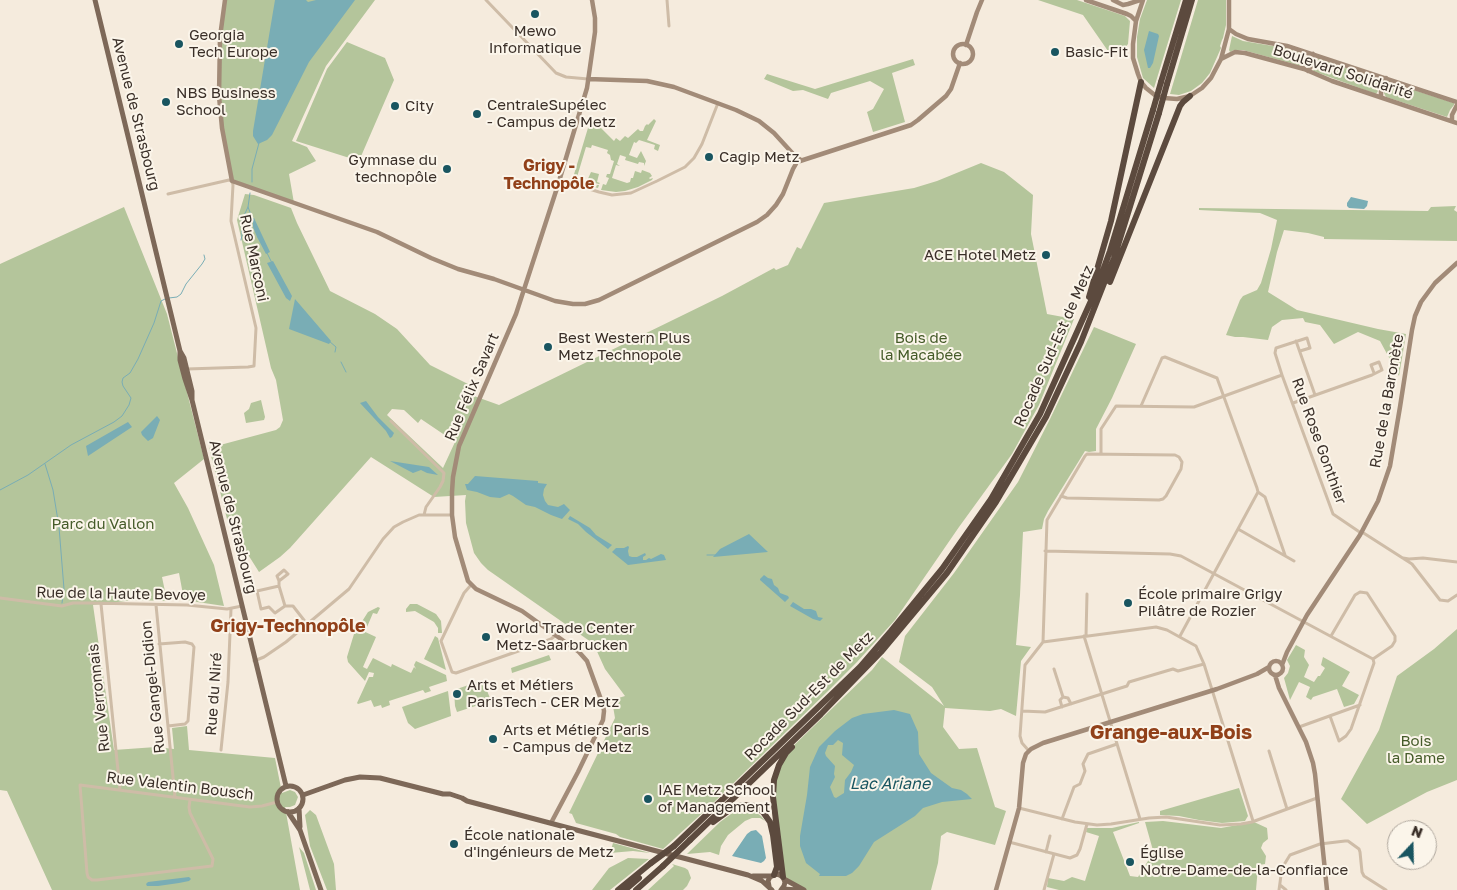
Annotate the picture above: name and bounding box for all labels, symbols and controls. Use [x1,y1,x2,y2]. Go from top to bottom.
marker: Mewo Informatique [529,8,541,20]
place label: Mewo Informatique [489,22,581,57]
place label: Georgia Tech Europe [189,26,278,61]
street label: Avenue de Strasbourg [108,35,164,193]
marker: Georgia Tech Europe [173,38,185,50]
street label: Boulevard Solidarité [1271,41,1415,103]
place label: Basic-Fit [1065,43,1128,61]
marker: Basic-Fit [1049,46,1061,58]
place label: NBS Business School [176,84,276,119]
marker: NBS Business School [160,96,172,108]
place label: CentraleSupélec - Campus de Metz [487,96,616,131]
place label: City [405,97,434,115]
marker: City [389,100,401,112]
marker: CentraleSupélec - Campus de Metz [471,108,483,120]
place label: Cagip Metz [719,148,799,166]
place label: Gymnase du technopôle [348,151,437,186]
marker: Cagip Metz [703,151,715,163]
district label: Grigy - Technopôle [504,156,594,194]
marker: Gymnase du technopôle [441,163,453,175]
street label: Rue Marconi [236,213,272,303]
place label: ACE Hotel Metz [924,246,1036,264]
marker: ACE Hotel Metz [1040,249,1052,261]
street label: Rocade Sud-Est de Metz [1010,262,1098,430]
place label: Best Western Plus Metz Technopole [558,329,690,364]
park label: Bois de la Macabée [880,329,962,364]
street label: Rue Félix Savart [441,330,503,444]
street label: Rue de la Baronète [1366,332,1408,470]
marker: Best Western Plus Metz Technopole [542,341,554,353]
street label: Rue Rose Gonthier [1288,375,1350,507]
street label: Avenue de Strasbourg [205,438,261,596]
park label: Parc du Vallon [51,515,155,533]
street label: Rue de la Haute Bevoye [36,584,206,604]
place label: École primaire Grigy Pilâtre de Rozier [1138,585,1282,620]
marker: École primaire Grigy Pilâtre de Rozier [1122,597,1134,609]
district label: Grigy-Technopôle [210,615,366,637]
place label: World Trade Center Metz-Saarbrucken [496,619,635,654]
street label: Rue Gangel-Didion [137,620,169,754]
street label: Rocade Sud-Est de Metz [741,628,877,764]
marker: World Trade Center Metz-Saarbrucken [480,631,492,643]
street label: Rue Verronnais [84,643,114,753]
street label: Rue du Niré [202,652,226,736]
place label: Arts et Métiers ParisTech - CER Metz [467,676,619,711]
marker: Arts et Métiers ParisTech - CER Metz [451,688,463,700]
place label: Arts et Métiers Paris - Campus de Metz [503,721,649,756]
district label: Grange-aux-Bois [1090,721,1252,745]
park label: Bois la Dame [1387,732,1445,767]
marker: Arts et Métiers Paris - Campus de Metz [487,733,499,745]
street label: Rue Valentin Bousch [105,768,255,804]
water label: Lac Ariane [850,774,930,794]
place label: IAE Metz School of Management [658,781,775,816]
marker: IAE Metz School of Management [642,793,654,805]
north arrow [1387,820,1437,870]
text: N [1409,822,1425,841]
place label: École nationale d'ingénieurs de Metz [464,826,613,861]
marker: École nationale d'ingénieurs de Metz [448,838,460,850]
place label: Église Notre-Dame-de-la-Confiance [1140,844,1348,879]
marker: Église Notre-Dame-de-la-Confiance [1124,856,1136,868]

